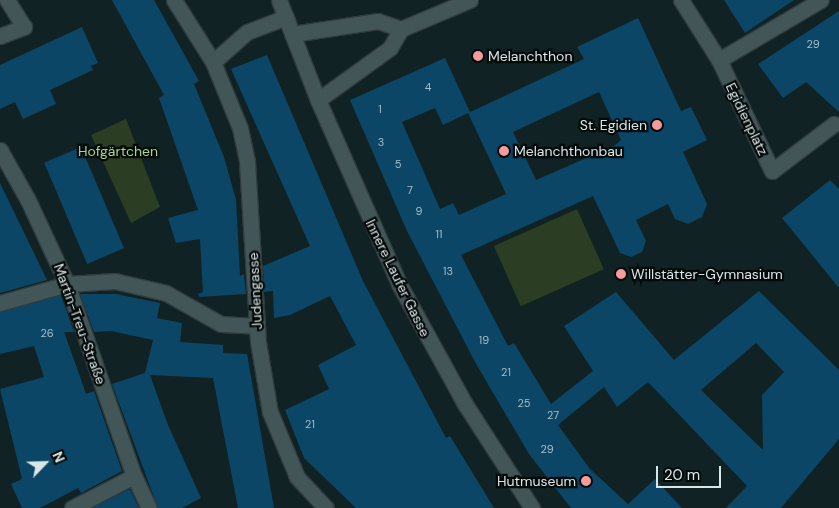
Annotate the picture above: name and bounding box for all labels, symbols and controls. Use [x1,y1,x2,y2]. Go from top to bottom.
house number: 29 [806,37,820,51]
place label: Melanchthon [488,48,572,64]
marker: Melanchthon [472,50,484,62]
house number: 4 [425,80,431,94]
street label: Egidienplatz [722,80,772,158]
house number: 1 [378,102,382,116]
place label: St. Egidien [580,117,647,133]
marker: St. Egidien [651,119,663,131]
house number: 3 [378,135,384,149]
park label: Hofgärtchen [78,143,158,159]
place label: Melanchthonbau [514,143,623,159]
marker: Melanchthonbau [498,145,510,157]
house number: 5 [395,157,401,171]
house number: 7 [407,183,413,197]
house number: 9 [416,204,422,218]
street label: Innere Laufer Gasse [362,217,434,339]
house number: 11 [436,227,442,241]
street label: Judengasse [245,252,265,330]
street label: Martin-Treu-Straße [50,261,110,387]
house number: 13 [443,264,453,278]
place label: Willstätter-Gymnasium [631,266,783,282]
marker: Willstätter-Gymnasium [615,268,627,280]
house number: 26 [40,326,54,340]
house number: 19 [479,333,489,347]
house number: 21 [501,365,511,379]
house number: 25 [517,396,531,410]
house number: 27 [547,408,559,422]
house number: 21 [305,417,315,431]
north arrow [20,438,70,488]
house number: 29 [540,442,554,456]
text: N [48,449,69,465]
scale bar [659,456,724,488]
text: 20 m [664,465,700,485]
place label: Hutmuseum [497,473,576,489]
marker: Hutmuseum [580,475,592,487]

